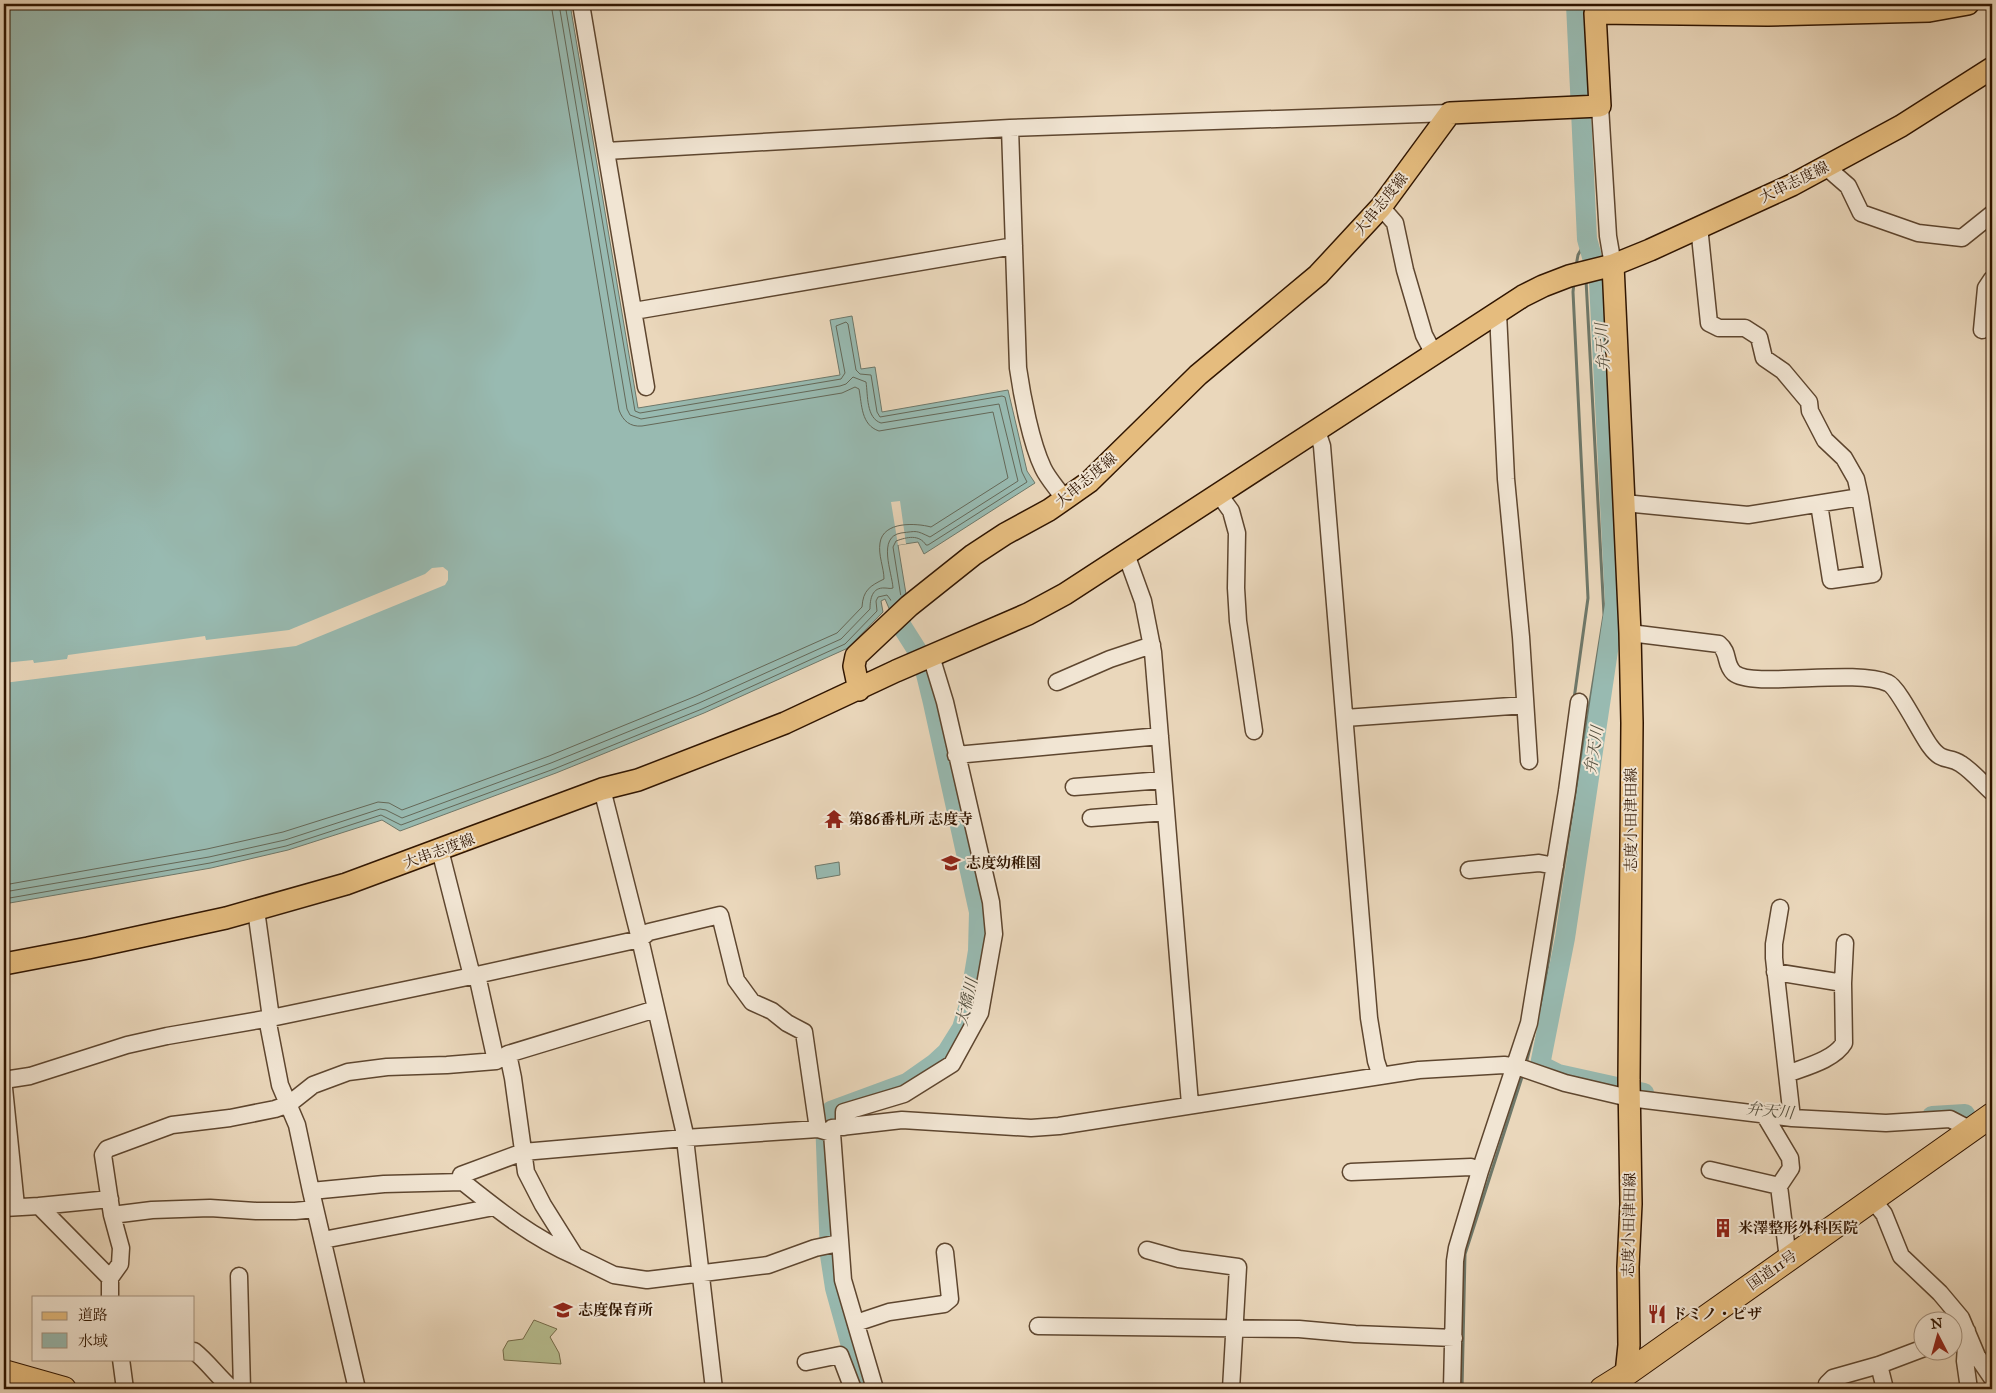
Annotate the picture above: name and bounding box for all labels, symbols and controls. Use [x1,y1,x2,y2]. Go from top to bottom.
street label: 大串志度線 [1756,157,1832,207]
street label: 大串志度線 [1350,169,1412,239]
water label: 弁天川 [1592,321,1613,371]
street label: 大串志度線 [1051,449,1121,511]
water label: 弁天川 [1580,723,1607,775]
street label: 志度小田津田線 [1622,767,1640,873]
temple icon: 第86番札所 志度寺 [823,808,845,830]
place label: 第86番札所 志度寺 [849,810,973,828]
street label: 大串志度線 [401,830,477,872]
school or university icon: 志度幼稚園 [940,852,962,874]
place label: 志度幼稚園 [966,854,1041,872]
water label: 大橋川 [952,975,982,1028]
water label: 弁天川 [1745,1099,1797,1123]
street label: 志度小田津田線 [1619,1172,1639,1278]
building icon: 米澤整形外科医院 [1712,1217,1734,1239]
place label: 米澤整形外科医院 [1738,1219,1858,1237]
street label: 国道11号 [1744,1246,1800,1294]
legend [32,1296,195,1360]
school or university icon: 志度保育所 [552,1299,574,1321]
place label: 志度保育所 [578,1301,653,1319]
restaurant icon: ドミノ・ピザ [1646,1303,1668,1325]
place label: ドミノ・ピザ [1672,1305,1762,1323]
text: 道路 [78,1306,108,1324]
north arrow [1914,1310,1964,1360]
text: N [1930,1314,1944,1333]
text: 水域 [78,1332,108,1350]

